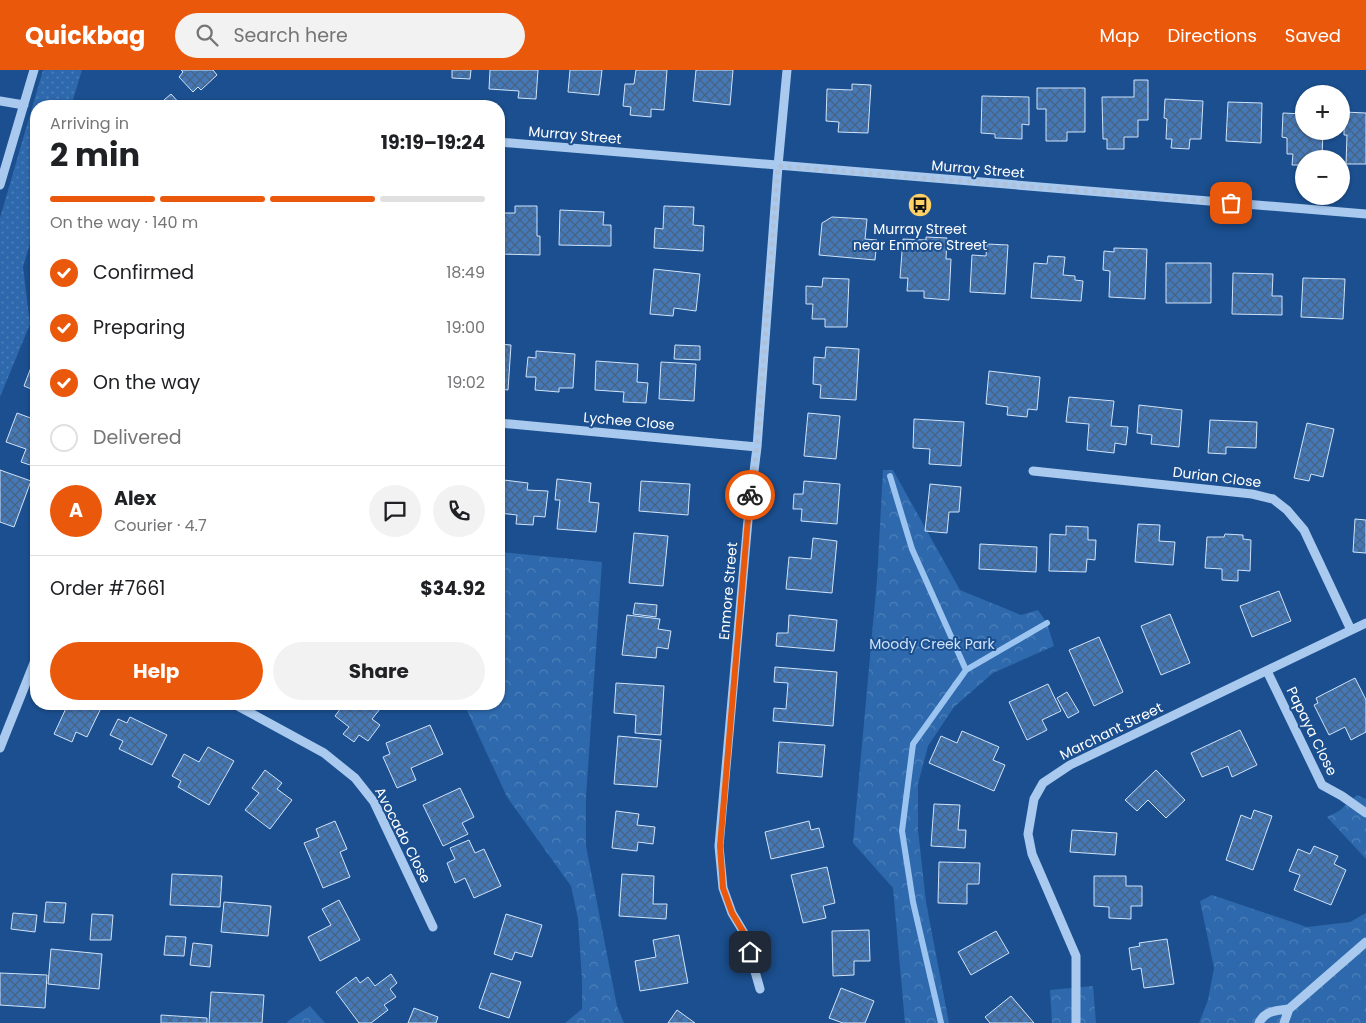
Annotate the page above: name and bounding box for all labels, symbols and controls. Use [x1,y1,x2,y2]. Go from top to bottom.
search box [175,13,525,58]
text: Quickbag [25,19,145,52]
icon: search [193,21,221,49]
text: Search here [233,22,348,49]
text: Map [1100,23,1139,48]
text: Directions [1167,23,1257,48]
text: Saved [1285,23,1341,48]
map controls [1295,85,1350,205]
button: + [1295,85,1350,140]
text: Arriving in [50,112,129,135]
street label: Murray Street [528,121,622,149]
text: 19:19–19:24 [381,129,485,156]
text: 2 min [50,132,140,177]
button: − [1295,150,1350,205]
street label: Murray Street [931,155,1025,183]
pin [1210,182,1252,224]
icon: bag [1217,189,1245,217]
bus stop icon: Murray Street near Enmore Street [907,192,933,218]
text: On the way · 140 m [50,211,198,234]
place label: Murray Street near Enmore Street [853,219,987,255]
icon: check [50,259,78,287]
text: Confirmed [93,259,194,286]
text: 18:49 [446,261,485,284]
icon: check [50,314,78,342]
text: Preparing [93,314,185,341]
text: 19:00 [446,316,485,339]
icon: check [50,369,78,397]
text: On the way [93,369,200,396]
text: 19:02 [447,371,485,394]
street label: Lychee Close [582,407,676,435]
text: Delivered [93,424,182,451]
street label: Durian Close [1172,462,1263,492]
courier [725,470,775,520]
icon: bike [736,481,764,509]
text: Alex [114,485,156,512]
button: chat [369,485,421,537]
button: phone [433,485,485,537]
text: A [69,497,83,524]
text: Courier · 4.7 [114,514,207,537]
street label: Enmore Street [714,541,742,641]
text: Order #7661 [50,575,165,602]
text: $34.92 [420,575,485,602]
park label: Moody Creek Park [869,634,995,654]
button: Help [50,642,263,700]
button: Share [273,642,485,700]
street label: Papaya Close [1282,683,1342,779]
street label: Marchant Street [1056,697,1166,765]
street label: Avocado Close [370,783,436,887]
pin [729,931,771,973]
icon: home [736,938,764,966]

